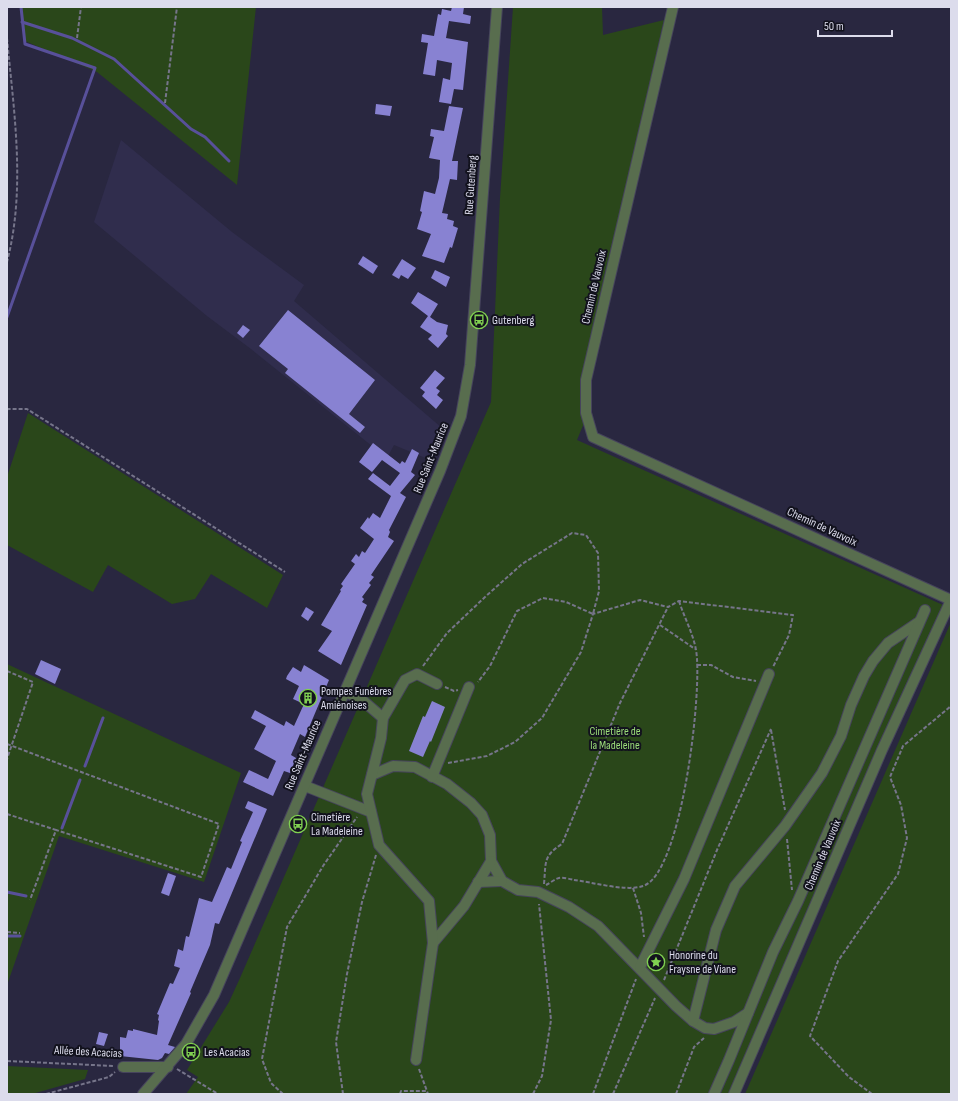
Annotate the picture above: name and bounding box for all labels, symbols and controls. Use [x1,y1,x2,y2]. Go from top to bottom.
scale bar [818,12,892,38]
text: 50 m [824,19,844,34]
street label: Rue Gutenberg [461,155,481,215]
street label: Chemin de Vauvoix [578,248,610,325]
bus stop icon: Gutenberg [469,310,489,330]
place label: Gutenberg [492,313,534,328]
street label: Rue Saint-Maurice [410,420,452,495]
street label: Chemin de Vauvoix [785,504,860,550]
place label: Pompes Funèbres Amiénoises [320,684,392,713]
building icon: Pompes Funèbres Amiénoises [298,688,318,708]
street label: Rue Saint-Maurice [282,718,325,792]
park label: Cimetière de la Madeleine [589,724,641,753]
place label: Cimetière La Madeleine [311,810,363,839]
bus stop icon: Cimetière La Madeleine [288,814,308,834]
street label: Chemin de Vauvoix [801,817,845,893]
place label: Honorine du Fraysne de Viane [669,948,736,977]
place icon: Honorine du Fraysne de Viane [646,952,666,972]
bus stop icon: Les Acacias [181,1042,201,1062]
street label: Allée des Acacias [53,1043,122,1061]
place label: Les Acacias [204,1045,250,1060]

